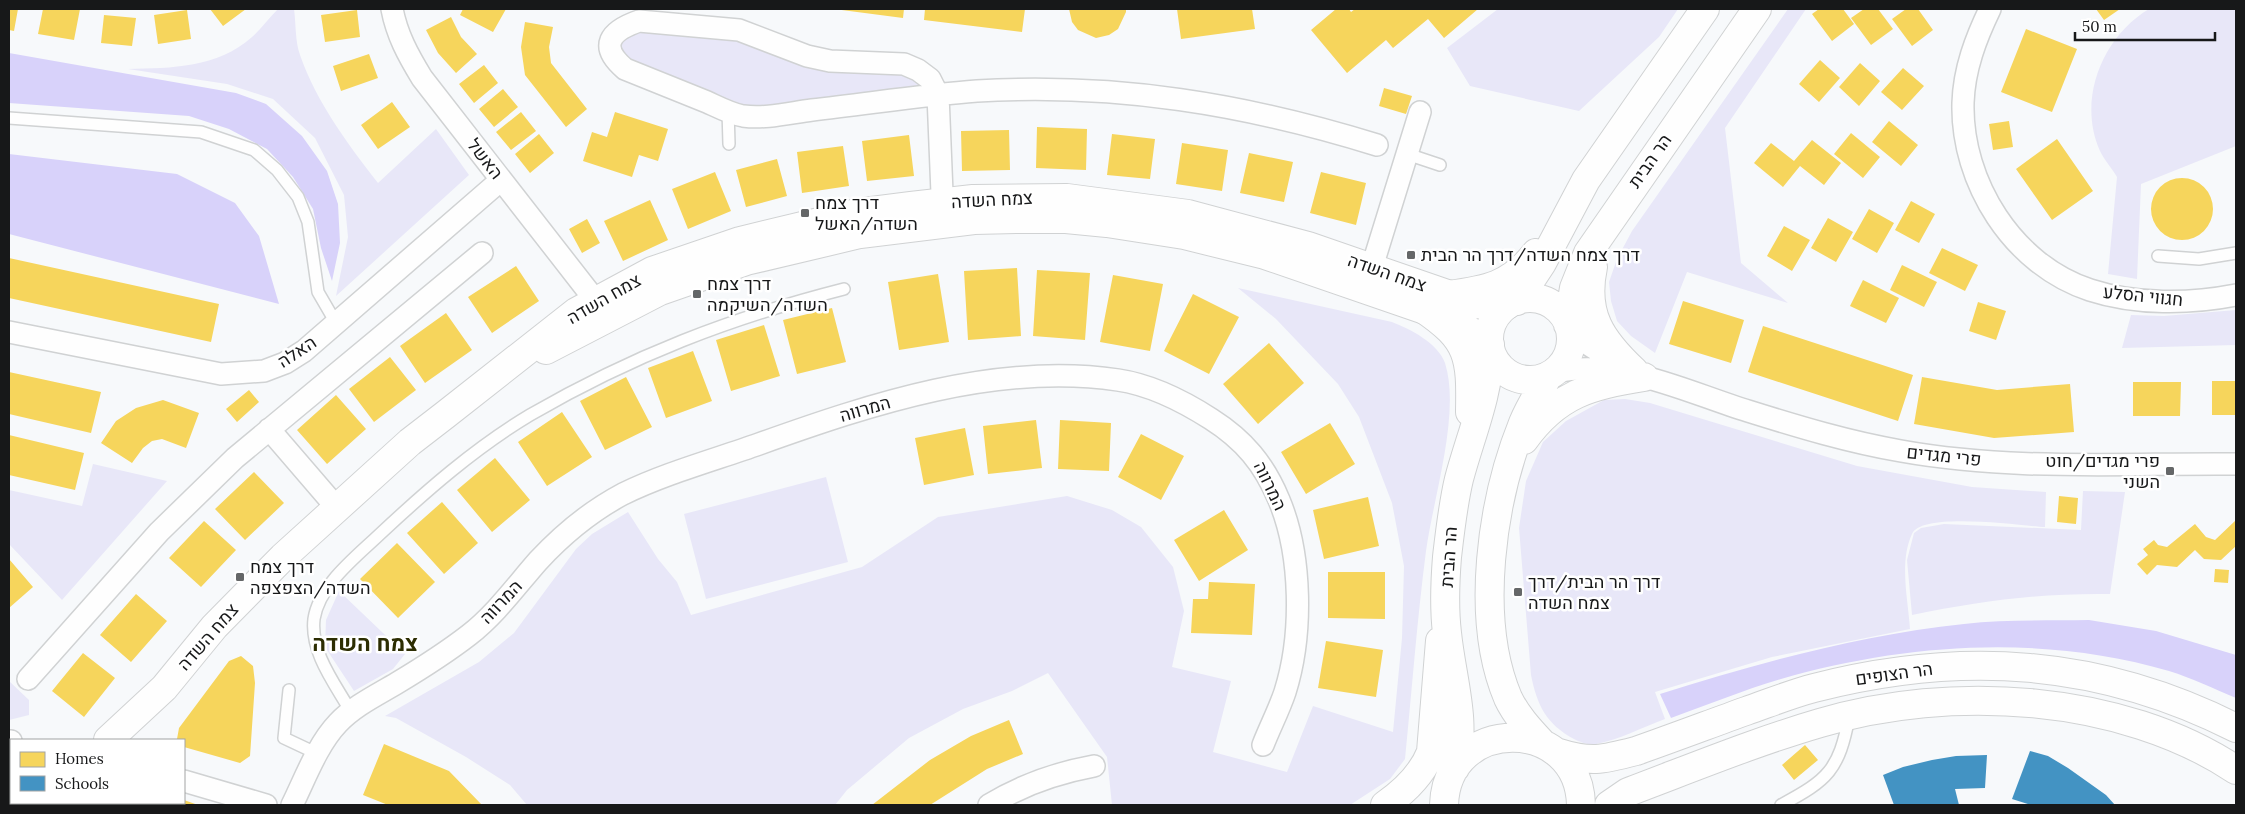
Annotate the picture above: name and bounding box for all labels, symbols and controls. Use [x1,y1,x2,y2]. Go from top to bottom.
scale bar [2075,10,2215,42]
text: 50 m [2082,17,2117,36]
street label: הר הבית [1623,129,1676,192]
street label: האשל [462,134,509,184]
street label: צמח השדה [951,186,1034,213]
place label: דרך צמח השדה/האשל [815,191,918,235]
marker: דרך צמח השדה/האשל [799,207,811,219]
place label: דרך צמח השדה/דרך הר הבית [1421,243,1640,266]
street label: צמח השדה [1345,248,1430,297]
marker: דרך צמח השדה/דרך הר הבית [1405,249,1417,261]
street label: צמח השדה [563,268,645,329]
place label: דרך צמח השדה/השיקמה [707,272,828,316]
street label: חגווי הסלע [2102,280,2184,311]
marker: דרך צמח השדה/השיקמה [691,288,703,300]
street label: האלה [273,331,321,373]
street label: המרווה [837,390,893,427]
street label: פרי מגדים [1906,440,1983,471]
place label: פרי מגדים/חוט השני [2045,449,2160,493]
street label: המרווה [1249,457,1292,514]
marker: פרי מגדים/חוט השני [2164,465,2176,477]
street label: הר הבית [1435,526,1462,588]
place label: דרך צמח השדה/הצפצפה [250,555,371,599]
place label: דרך הר הבית/דרך צמח השדה [1528,570,1660,614]
marker: דרך צמח השדה/הצפצפה [234,571,246,583]
street label: המרווה [474,575,527,629]
marker: דרך הר הבית/דרך צמח השדה [1512,586,1524,598]
street label: צמח השדה [172,598,243,675]
district label: צמח השדה [312,629,418,657]
street label: הר הצופים [1854,657,1934,690]
legend [10,739,185,804]
text: Homes [55,749,104,768]
text: Schools [55,774,109,793]

